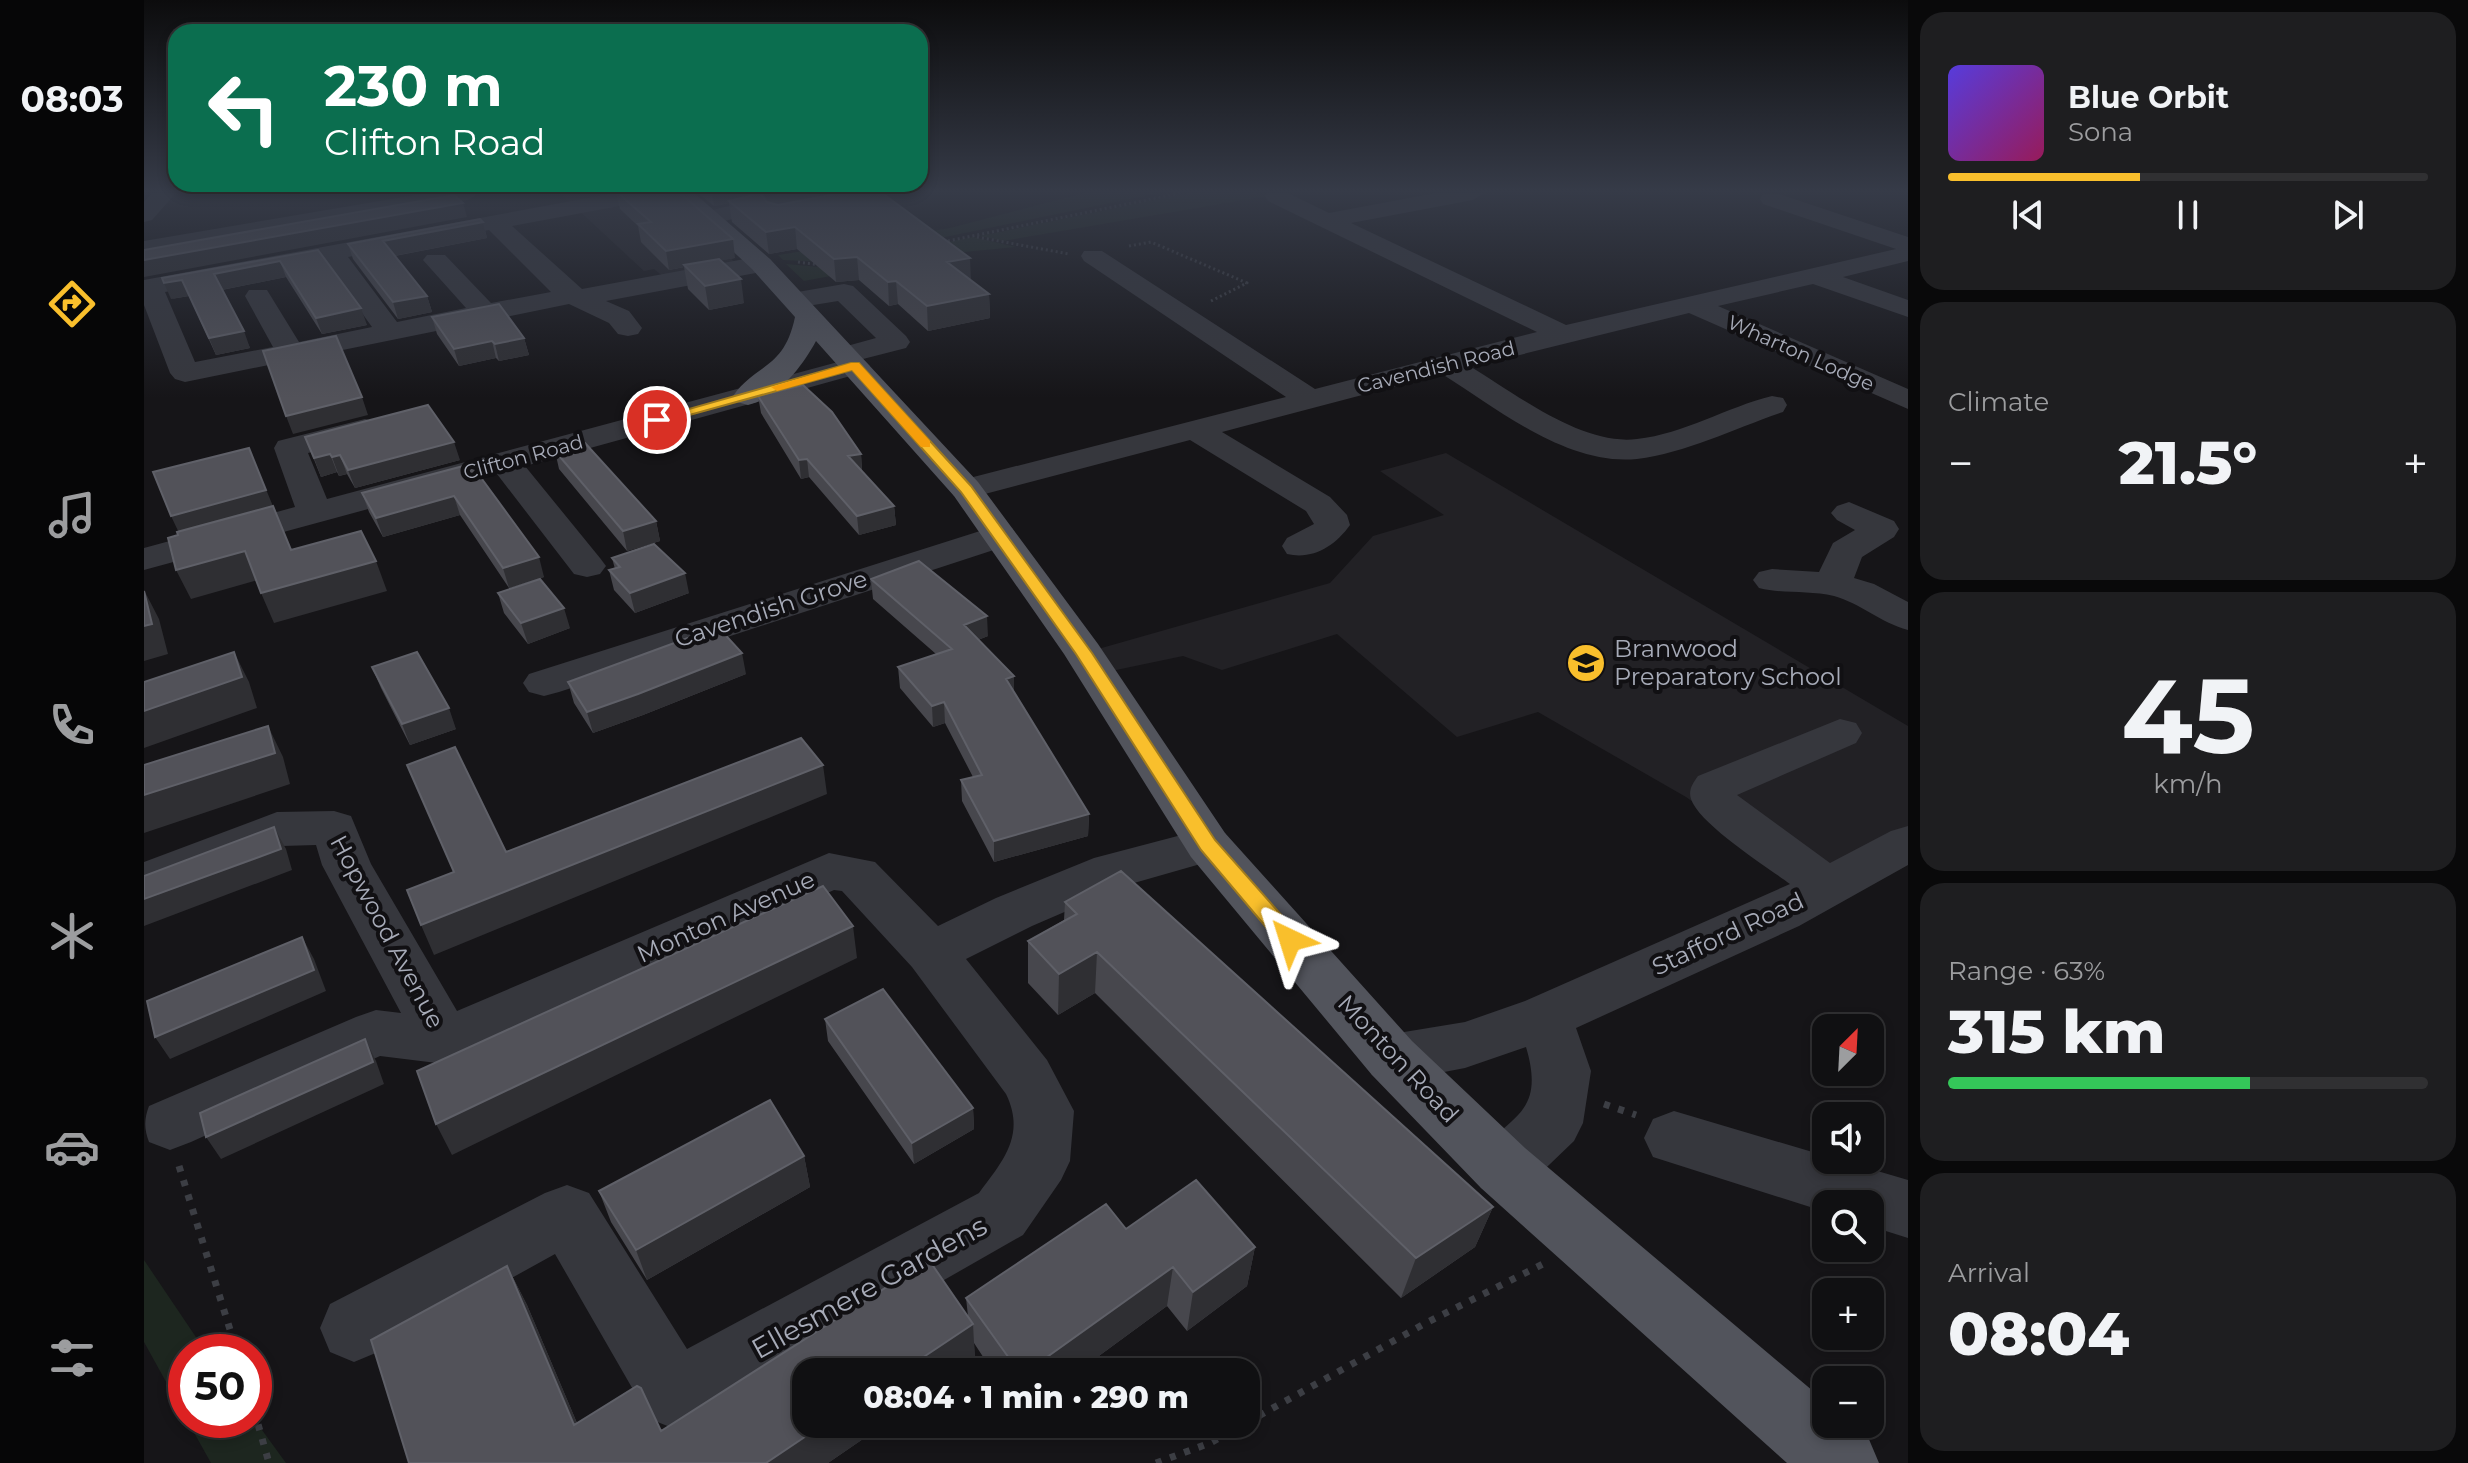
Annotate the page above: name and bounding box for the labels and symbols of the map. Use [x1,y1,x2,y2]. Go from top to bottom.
street label: Wharton Lodge [1724,310,1878,396]
street label: Cavendish Road [1355,336,1517,398]
pin [623,386,691,454]
street label: Clifton Road [460,429,586,485]
street label: Cavendish Grove [671,564,871,653]
place label: Branwood Preparatory School [1614,634,1842,691]
school or university icon: Branwood Preparatory School [1565,642,1607,684]
street label: Hopwood Avenue [324,830,451,1033]
street label: Monton Avenue [632,864,819,969]
street label: Stafford Road [1647,886,1808,981]
position arrow [1248,898,1332,982]
street label: Monton Road [1332,989,1465,1128]
north arrow [1812,1014,1884,1086]
street label: Ellesmere Gardens [745,1208,993,1366]
speed limit sign: 50 [168,1334,272,1438]

